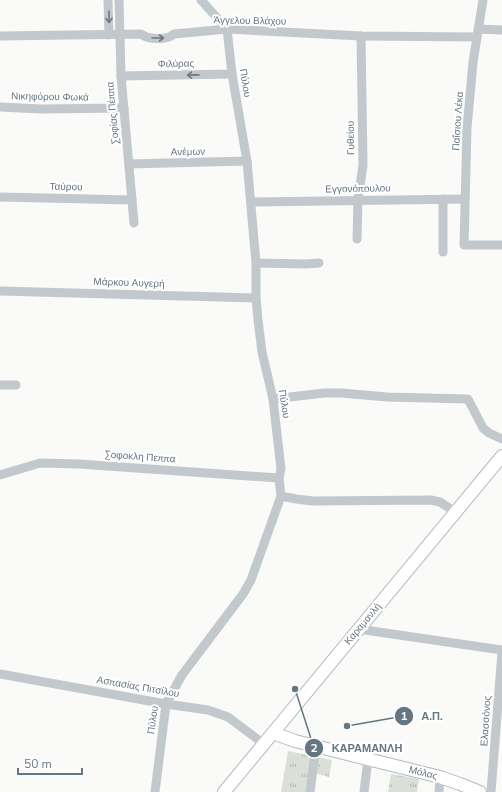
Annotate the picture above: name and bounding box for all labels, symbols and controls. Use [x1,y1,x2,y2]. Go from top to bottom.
one-way arrow [105,10,112,23]
street label: Άγγελου Βλάχου [214,13,286,29]
one-way arrow [151,34,164,42]
street label: Φιλύρας [158,57,195,71]
street label: Πύλου [236,68,254,98]
one-way arrow [187,71,200,79]
street label: Σοφίας Πέππα [103,81,123,145]
street label: Νικηφόρου Φωκά [11,89,89,105]
street label: Παΐσιου Λέκα [449,91,467,151]
street label: Γυθείου [344,121,358,155]
street label: Ανέμων [171,145,205,159]
street label: Ταύρου [49,180,83,194]
street label: Εγγονόπουλου [325,181,391,197]
street label: Μάρκου Αυγερή [93,275,165,291]
street label: Πύλου [275,389,293,419]
street label: Σοφοκλη Πεππα [104,448,176,466]
street label: Καραμανλή [341,600,385,648]
street label: Ασπασίας Πιτσίλου [96,673,180,701]
street label: Ελασσόνος [477,695,495,747]
callout: Α.Π. [394,704,451,727]
street label: Πύλου [144,705,162,735]
text: 1 [400,708,408,724]
text: Α.Π. [421,709,443,724]
callout: ΚΑΡΑΜΑΝΛΗ [304,737,411,760]
text: 2 [310,740,318,756]
text: ΚΑΡΑΜΑΝΛΗ [332,741,402,756]
scale bar [18,750,82,776]
text: 50 m [24,756,52,772]
street label: Μόλας [407,763,439,783]

